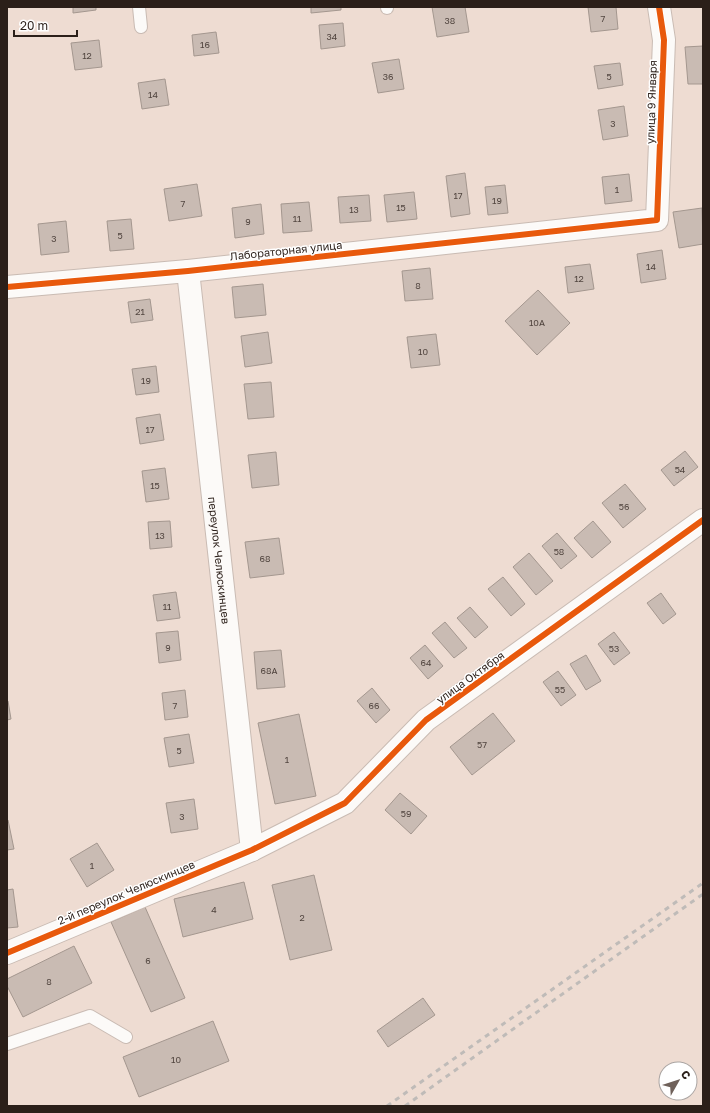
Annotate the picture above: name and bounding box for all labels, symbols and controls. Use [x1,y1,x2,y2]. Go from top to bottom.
scale bar [14,12,77,38]
house number: 7 [601,13,606,24]
house number: 38 [445,15,455,26]
text: 20 m [20,18,48,33]
house number: 34 [327,31,338,42]
house number: 16 [200,39,210,50]
house number: 12 [82,50,92,61]
street label: улица 9 Января [643,60,659,144]
house number: 36 [383,71,393,82]
house number: 5 [606,71,612,82]
house number: 14 [148,89,158,100]
house number: 3 [610,118,616,129]
house number: 1 [615,184,620,195]
house number: 17 [453,190,463,201]
house number: 19 [492,195,502,206]
house number: 7 [181,198,186,209]
house number: 15 [396,202,406,213]
house number: 13 [349,204,359,215]
house number: 11 [293,213,302,224]
house number: 9 [245,216,251,227]
house number: 5 [117,230,123,241]
house number: 3 [51,233,57,244]
street label: Лабораторная улица [229,238,343,262]
house number: 14 [646,261,656,272]
house number: 12 [574,273,584,284]
house number: 8 [415,280,421,291]
house number: 21 [135,306,145,317]
house number: 10А [529,317,545,328]
house number: 10 [418,346,428,357]
house number: 19 [141,375,151,386]
house number: 17 [145,424,155,435]
house number: 54 [675,464,686,475]
house number: 15 [150,480,160,491]
street label: переулок Челюскинцев [206,496,233,624]
house number: 56 [619,501,629,512]
house number: 13 [155,530,165,541]
house number: 58 [554,546,564,557]
house number: 68 [260,553,270,564]
house number: 11 [163,601,172,612]
house number: 9 [165,642,171,653]
house number: 53 [609,643,619,654]
street label: улица Октября [434,648,506,706]
house number: 64 [421,657,432,668]
house number: 68А [261,665,277,676]
house number: 55 [555,684,565,695]
house number: 7 [173,700,178,711]
house number: 66 [369,700,379,711]
house number: 57 [477,739,487,750]
house number: 5 [176,745,182,756]
house number: 1 [285,754,290,765]
house number: 59 [401,808,411,819]
house number: 3 [179,811,185,822]
street label: 2-й переулок Челюскинцев [55,857,197,927]
house number: 1 [90,860,95,871]
house number: 4 [211,904,217,915]
house number: 2 [299,912,305,923]
house number: 6 [145,955,151,966]
house number: 8 [46,976,52,987]
house number: 10 [171,1054,181,1065]
north arrow [658,1061,698,1101]
text: С [679,1067,694,1082]

